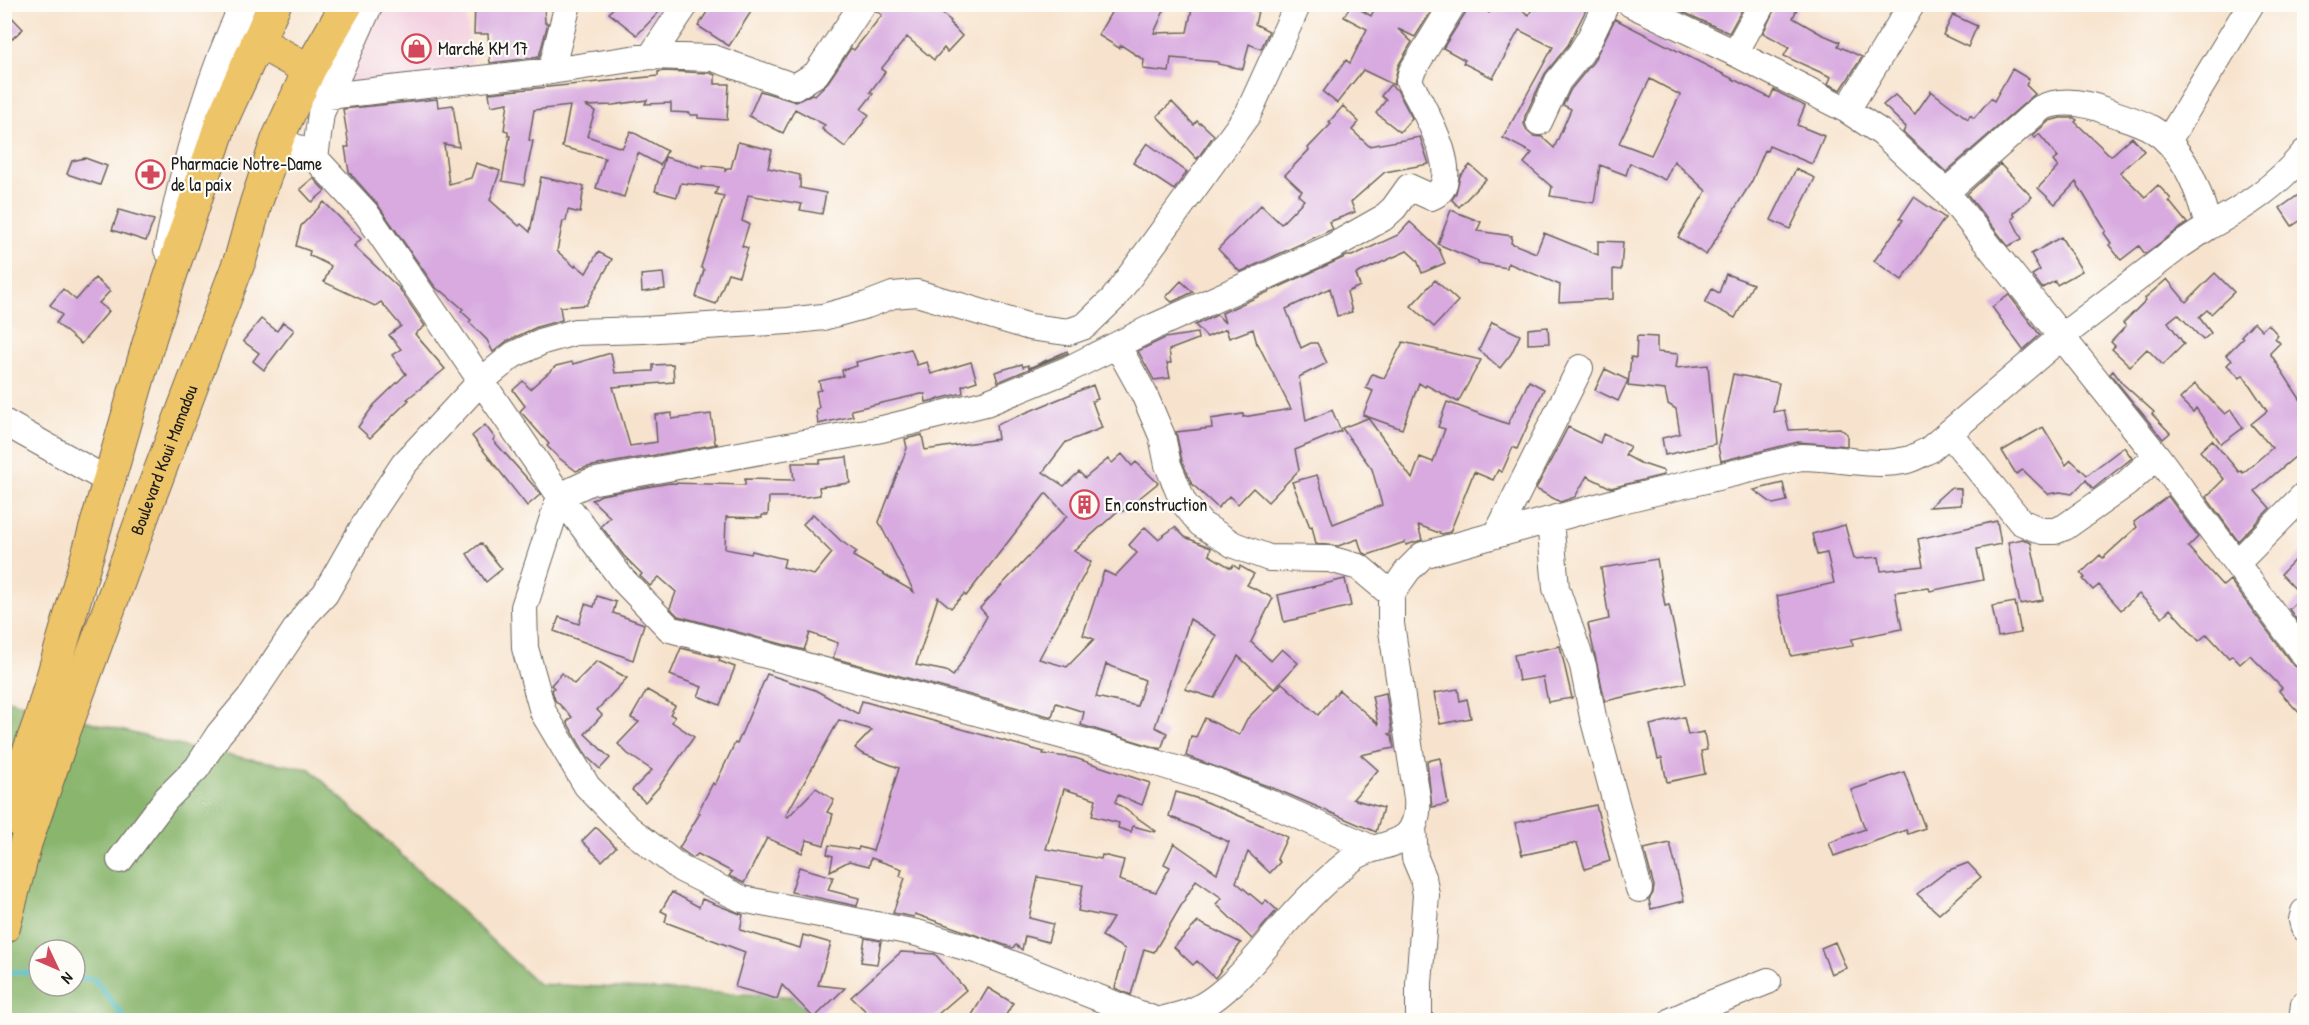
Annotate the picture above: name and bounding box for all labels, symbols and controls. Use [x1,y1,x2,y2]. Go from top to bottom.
shop icon: Marché KM 17 [401,33,433,65]
place label: Marché KM 17 [438,36,528,61]
place label: Pharmacie Notre-Dame de la paix [171,151,322,197]
pharmacy icon: Pharmacie Notre-Dame de la paix [134,158,166,190]
street label: Boulevard Koui Mamadou [124,381,203,538]
building icon: En construction [1068,489,1100,521]
place label: En construction [1105,492,1207,517]
north arrow [27,938,87,998]
text: N [57,968,79,989]

